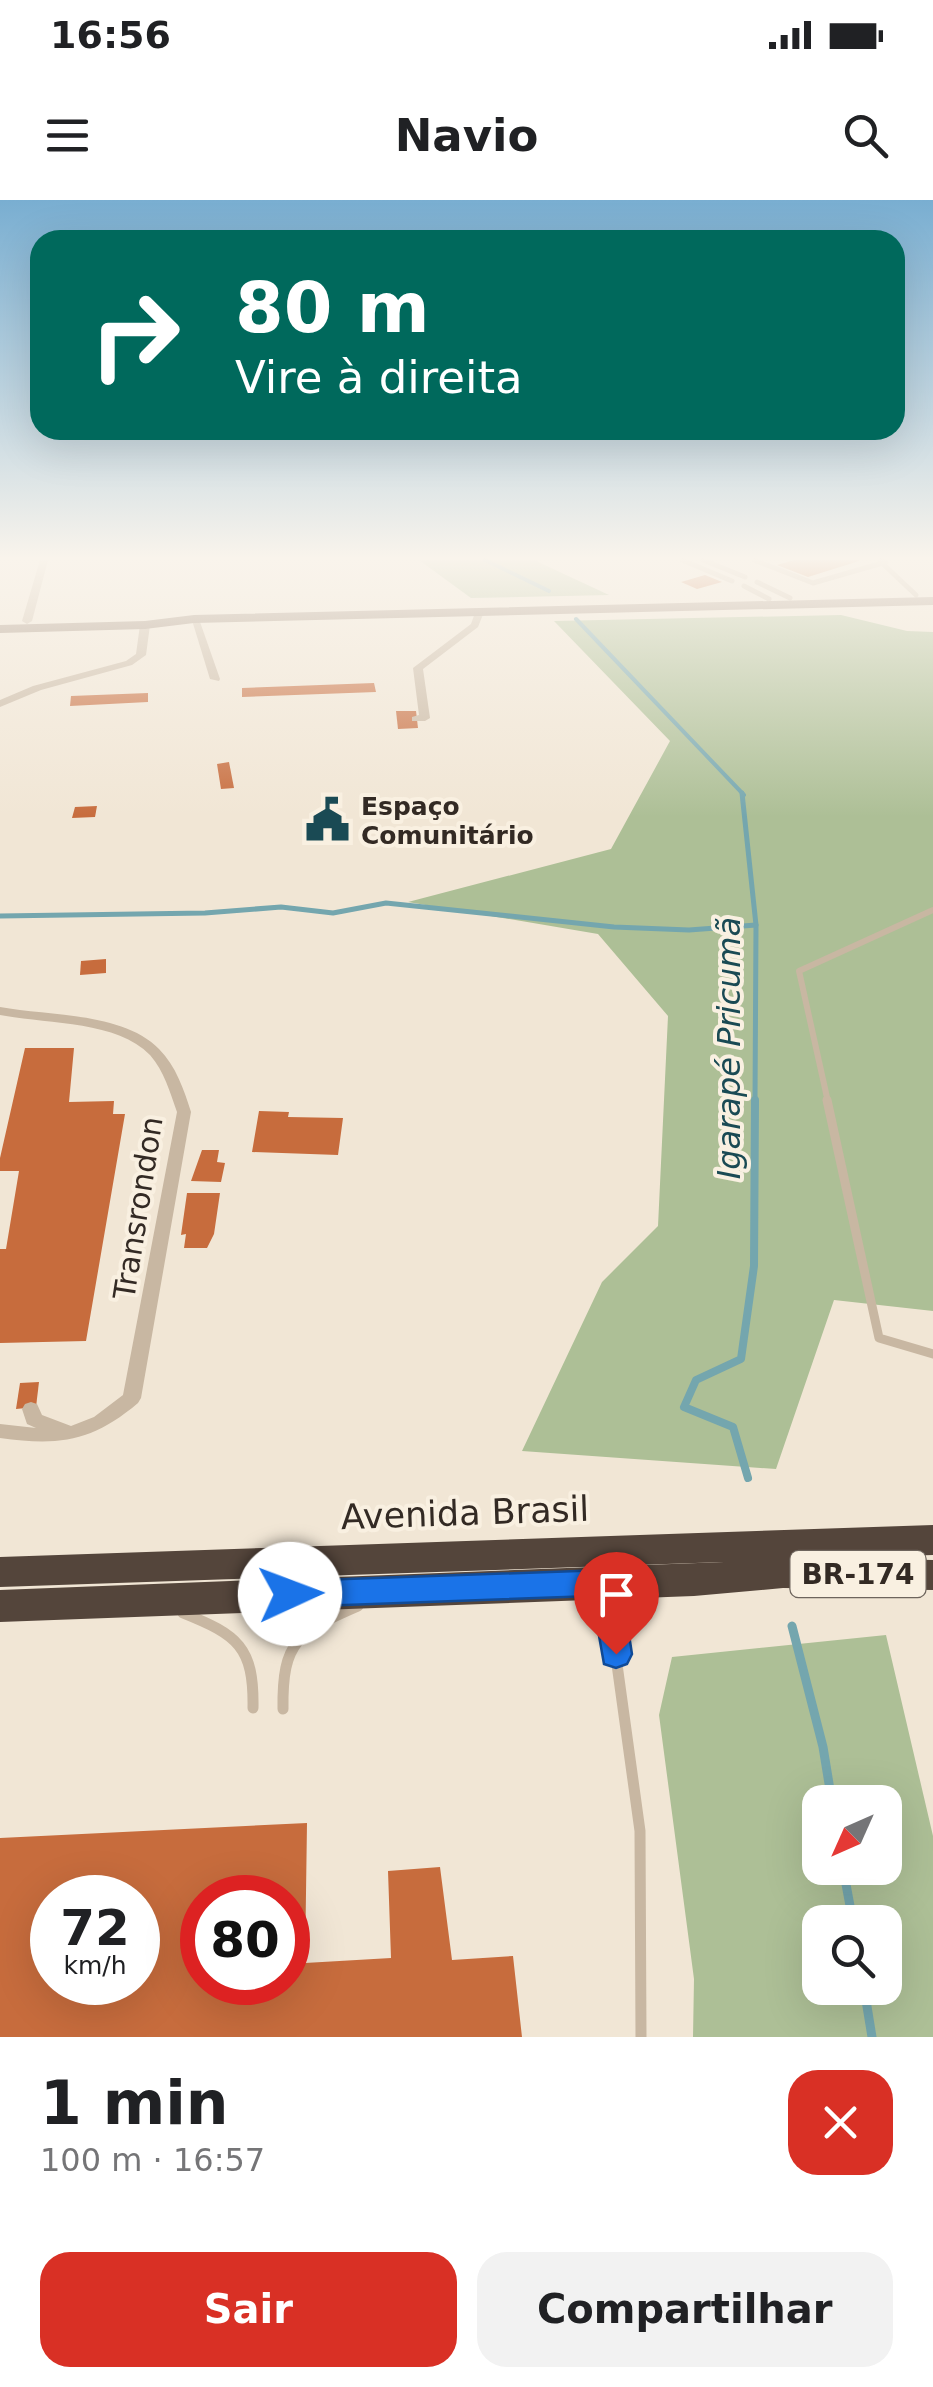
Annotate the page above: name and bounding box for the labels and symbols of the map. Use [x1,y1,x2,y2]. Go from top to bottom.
place label: Espaço Comunitário [361,792,534,850]
public building icon: Espaço Comunitário [304,796,352,844]
water label: Igarapé Pricumã [710,917,748,1179]
street label: Transrondon [106,1114,170,1303]
street label: Avenida Brasil [340,1489,590,1537]
position arrow [238,1542,342,1646]
road number: BR-174 [790,1551,926,1597]
pin [574,1552,659,1655]
north arrow [802,1785,902,1885]
speed limit sign: 80 [180,1875,310,2005]

